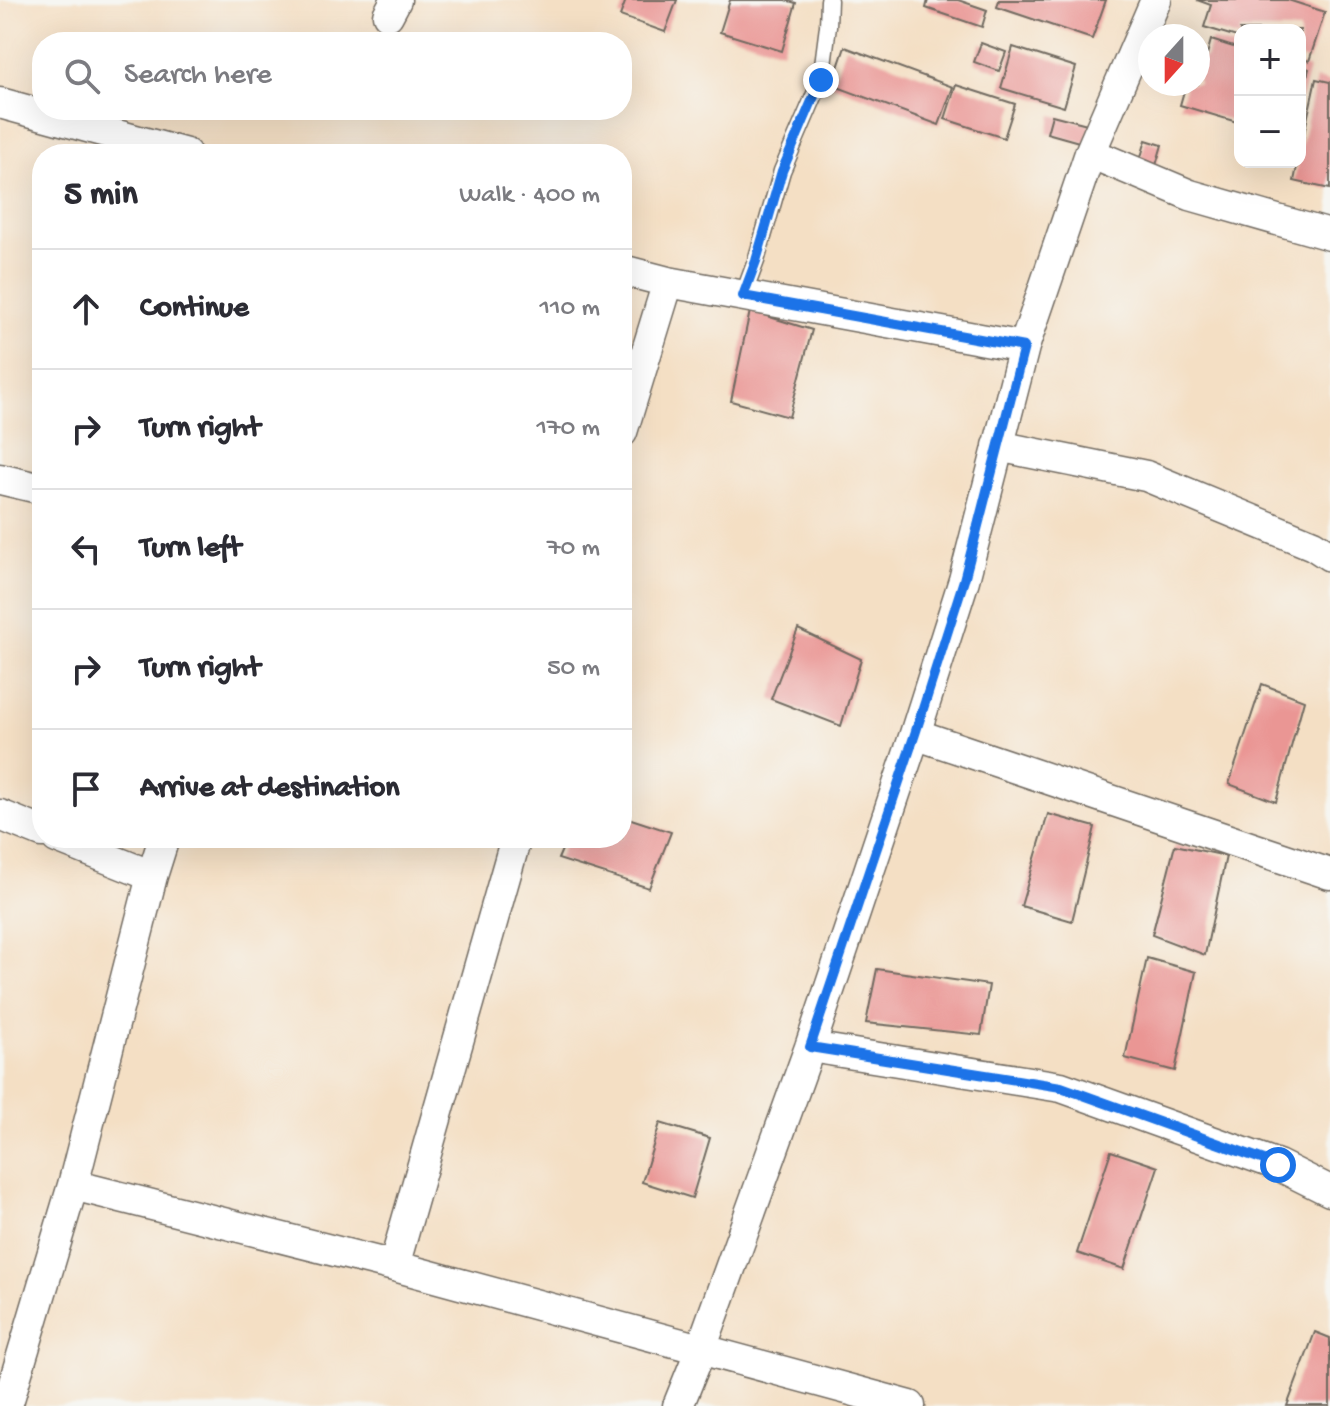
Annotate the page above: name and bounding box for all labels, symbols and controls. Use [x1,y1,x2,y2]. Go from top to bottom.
north arrow [1138,24,1210,96]
map controls [1234,24,1306,168]
button: + [1234,24,1306,96]
search box [32,32,632,120]
icon: search [60,54,104,98]
text: Search here [124,59,272,94]
route end [803,62,839,98]
button: − [1234,96,1306,168]
text: 5 min [64,176,138,216]
text: Walk · 400 m [459,181,600,212]
icon: ahead [64,287,108,331]
text: Continue [140,292,249,327]
text: 110 m [540,294,600,325]
icon: right [64,407,108,451]
text: Turn right [140,412,260,447]
text: 170 m [537,414,600,445]
icon: left [64,527,108,571]
text: Turn left [140,532,241,567]
text: 70 m [547,534,600,565]
icon: right [64,647,108,691]
text: Turn right [140,652,260,687]
text: 50 m [547,654,600,685]
icon: arrive [64,767,108,811]
text: Arrive at destination [140,772,400,807]
route start [1260,1147,1296,1183]

